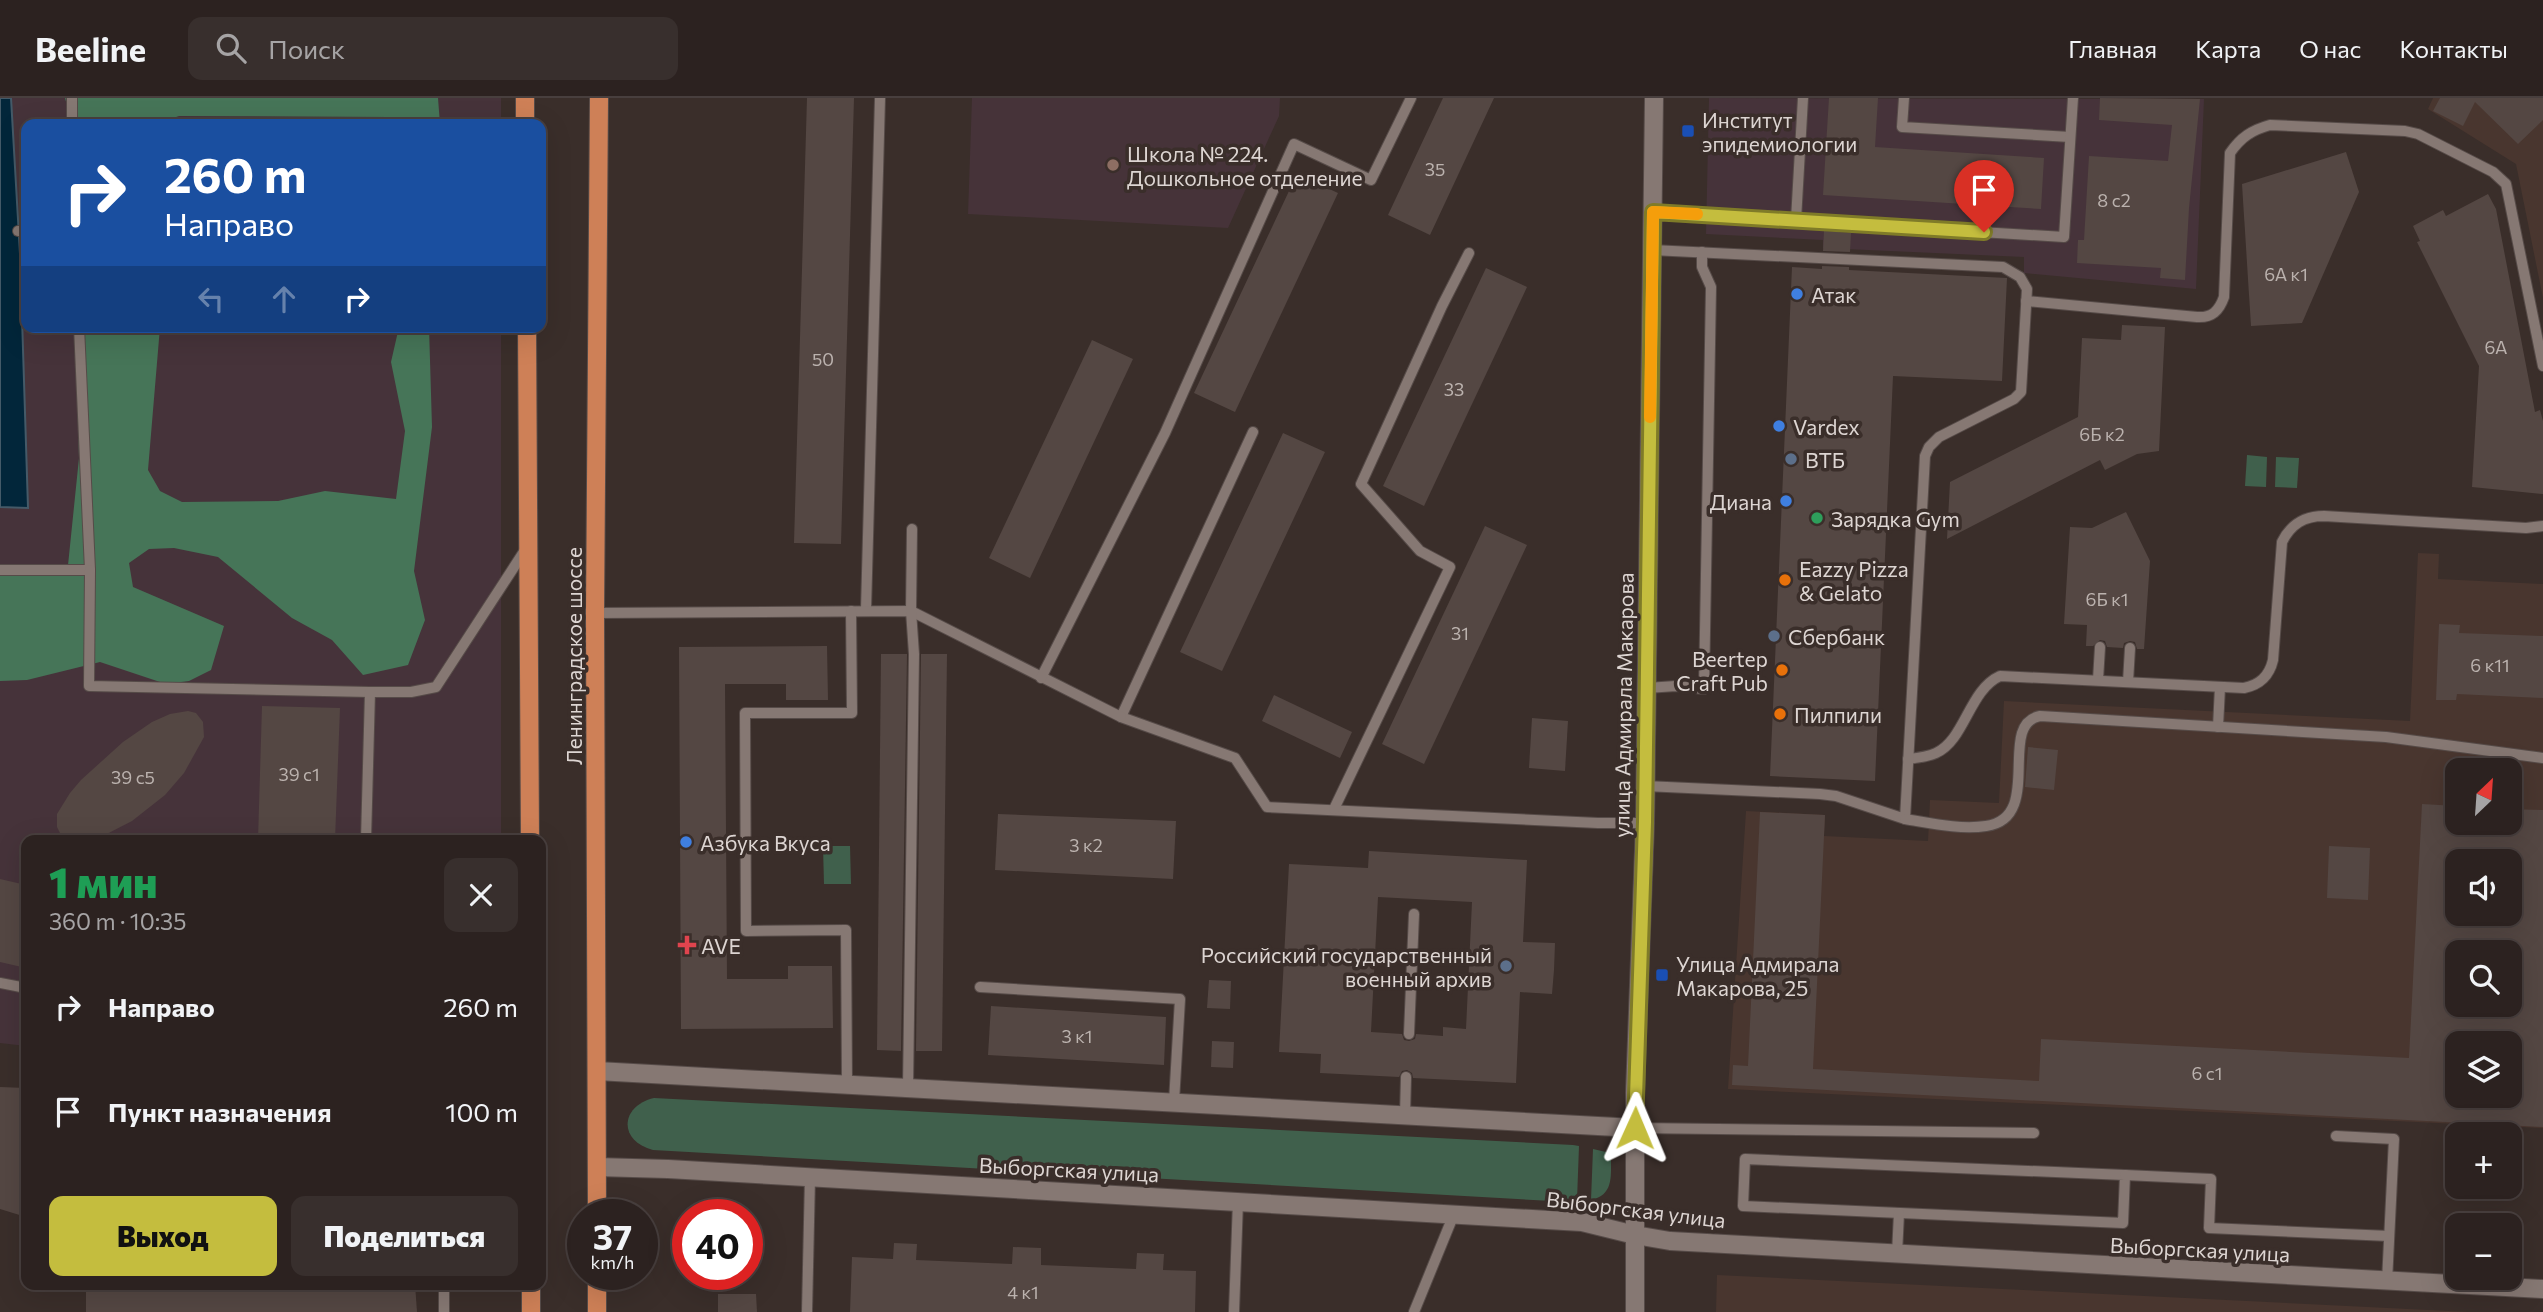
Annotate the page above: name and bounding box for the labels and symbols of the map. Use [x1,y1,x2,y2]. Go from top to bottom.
place label: Институт эпидемиологии [1702,107,1857,156]
marker: Институт эпидемиологии [1680,123,1696,139]
place label: Школа № 224. Дошкольное отделение [1127,141,1363,190]
marker: Школа № 224. Дошкольное отделение [1105,157,1121,173]
house number: 35 [1425,158,1445,180]
pin [1954,160,2014,232]
house number: 8 с2 [2097,189,2131,211]
house number: 6А к1 [2264,263,2308,285]
place label: Атак [1811,282,1856,307]
marker: Атак [1789,286,1805,302]
house number: 6А [2485,336,2507,358]
house number: 50 [812,348,834,370]
house number: 33 [1444,378,1464,400]
place label: Vardex [1793,414,1860,439]
marker: Vardex [1771,418,1787,434]
house number: 6Б к2 [2079,423,2125,445]
place label: ВТБ [1805,447,1845,472]
marker: ВТБ [1783,451,1799,467]
place label: Диана [1710,489,1772,514]
marker: Диана [1778,493,1794,509]
place label: Зарядка Gym [1831,506,1960,531]
marker: Зарядка Gym [1809,510,1825,526]
street label: Ленинградское шоссе [561,547,586,765]
place label: Eazzy Pizza & Gelato [1799,556,1909,605]
street label: улица Адмирала Макарова [1608,572,1638,838]
marker: Eazzy Pizza & Gelato [1777,572,1793,588]
house number: 6Б к1 [2086,588,2128,610]
house number: 31 [1451,622,1469,644]
place label: Сбербанк [1788,624,1885,649]
marker: Сбербанк [1766,628,1782,644]
place label: Beertep Craft Pub [1676,646,1768,695]
house number: 6 к11 [2470,654,2510,676]
marker: Beertep Craft Pub [1774,662,1790,678]
place label: Пилпили [1794,702,1882,727]
marker: Пилпили [1772,706,1788,722]
north arrow [2445,758,2522,835]
house number: 39 с1 [278,763,320,785]
house number: 39 с5 [111,766,155,788]
place label: Азбука Вкуса [700,830,831,855]
marker: Азбука Вкуса [678,834,694,850]
house number: 3 к2 [1069,834,1103,856]
place label: AVE [701,933,741,958]
marker: AVE [679,937,695,953]
place label: Российский государственный военный архив [1201,942,1492,991]
place label: Улица Адмирала Макарова, 25 [1676,951,1839,1000]
marker: Российский государственный военный архив [1498,958,1514,974]
marker: Улица Адмирала Макарова, 25 [1654,967,1670,983]
house number: 3 к1 [1061,1025,1093,1047]
house number: 6 с1 [2192,1062,2222,1084]
position arrow [1598,1091,1672,1165]
street label: Выборгская улица [978,1152,1160,1186]
street label: Выборгская улица [1545,1186,1727,1232]
speed limit sign: 40 [672,1199,763,1290]
street label: Выборгская улица [2109,1232,2291,1266]
house number: 4 к1 [1007,1281,1039,1303]

